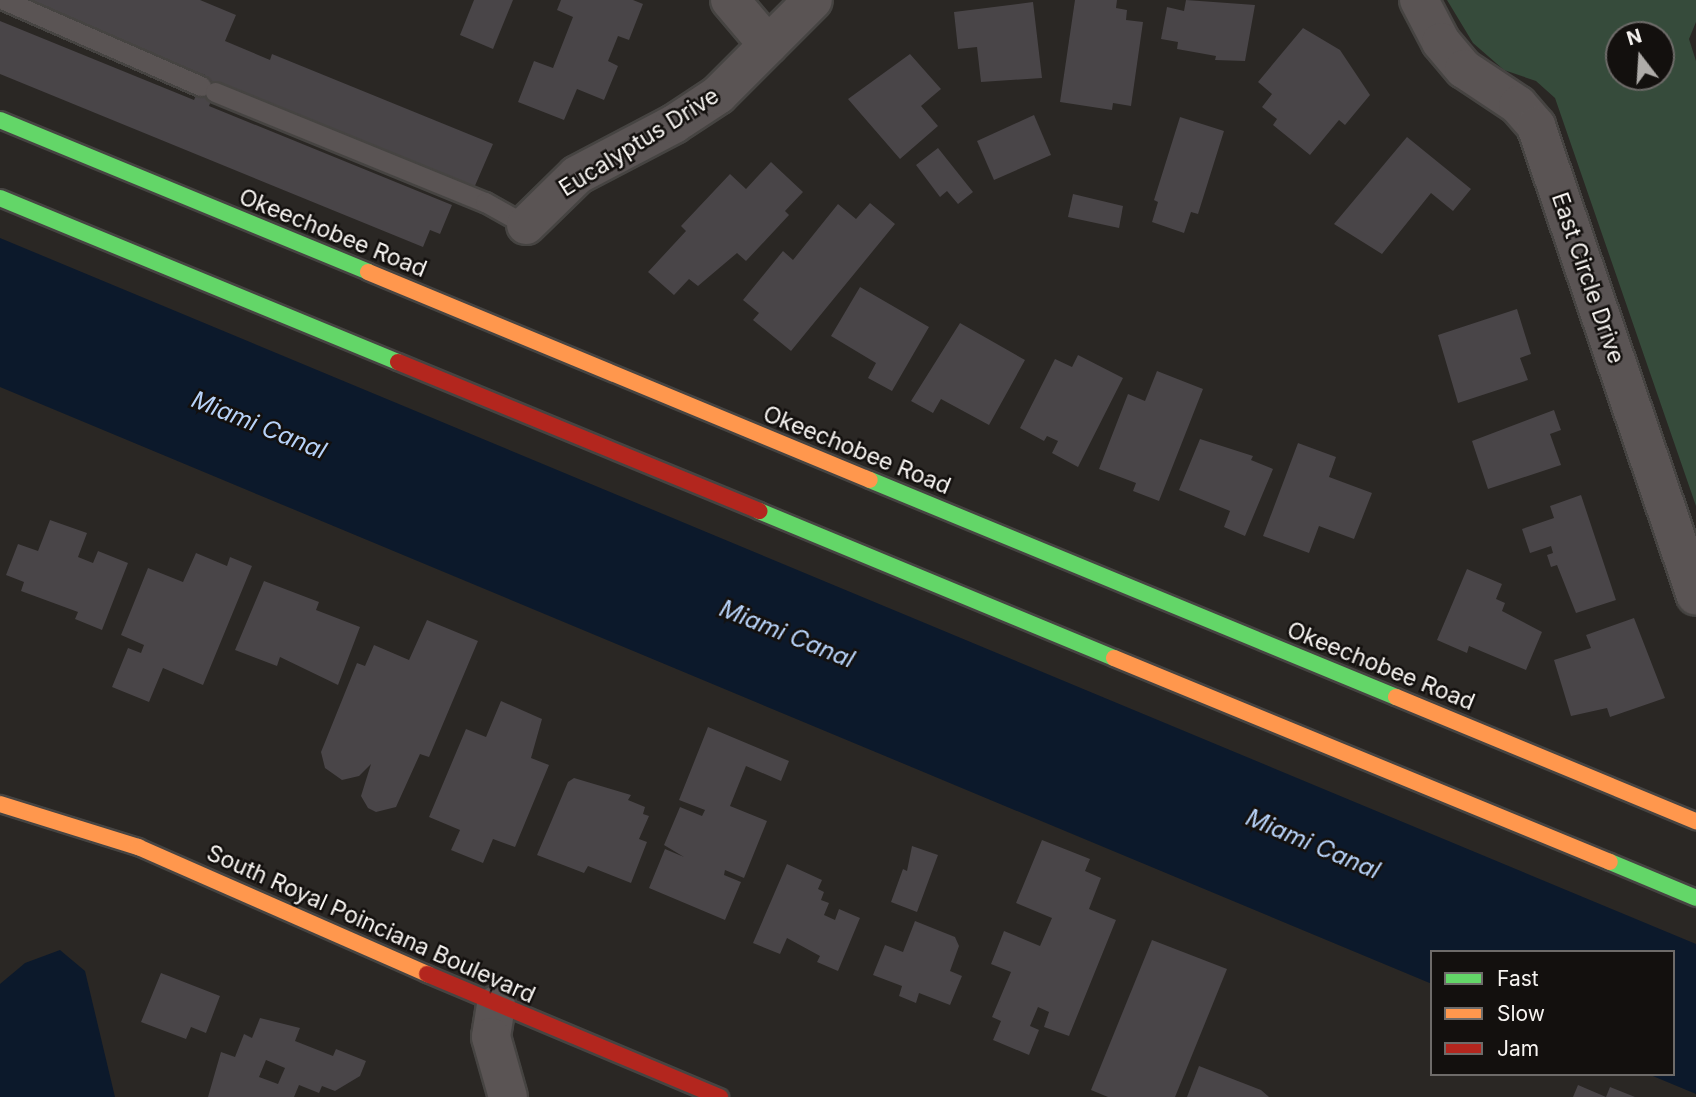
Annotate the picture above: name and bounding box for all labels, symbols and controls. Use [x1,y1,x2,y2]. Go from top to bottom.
north arrow [1605,21,1675,91]
text: N [1624,24,1645,50]
street label: Eucalyptus Drive [554,82,724,202]
street label: Okeechobee Road [235,183,431,283]
street label: East Circle Drive [1546,189,1630,367]
water label: Miami Canal [187,385,331,465]
street label: Okeechobee Road [759,400,955,500]
water label: Miami Canal [715,594,859,674]
street label: Okeechobee Road [1283,616,1479,716]
water label: Miami Canal [1242,803,1384,885]
street label: South Royal Poinciana Boulevard [203,839,539,1009]
legend [1430,950,1675,1076]
text: Fast [1497,966,1539,991]
text: Slow [1497,1001,1545,1026]
text: Jam [1497,1036,1539,1061]

